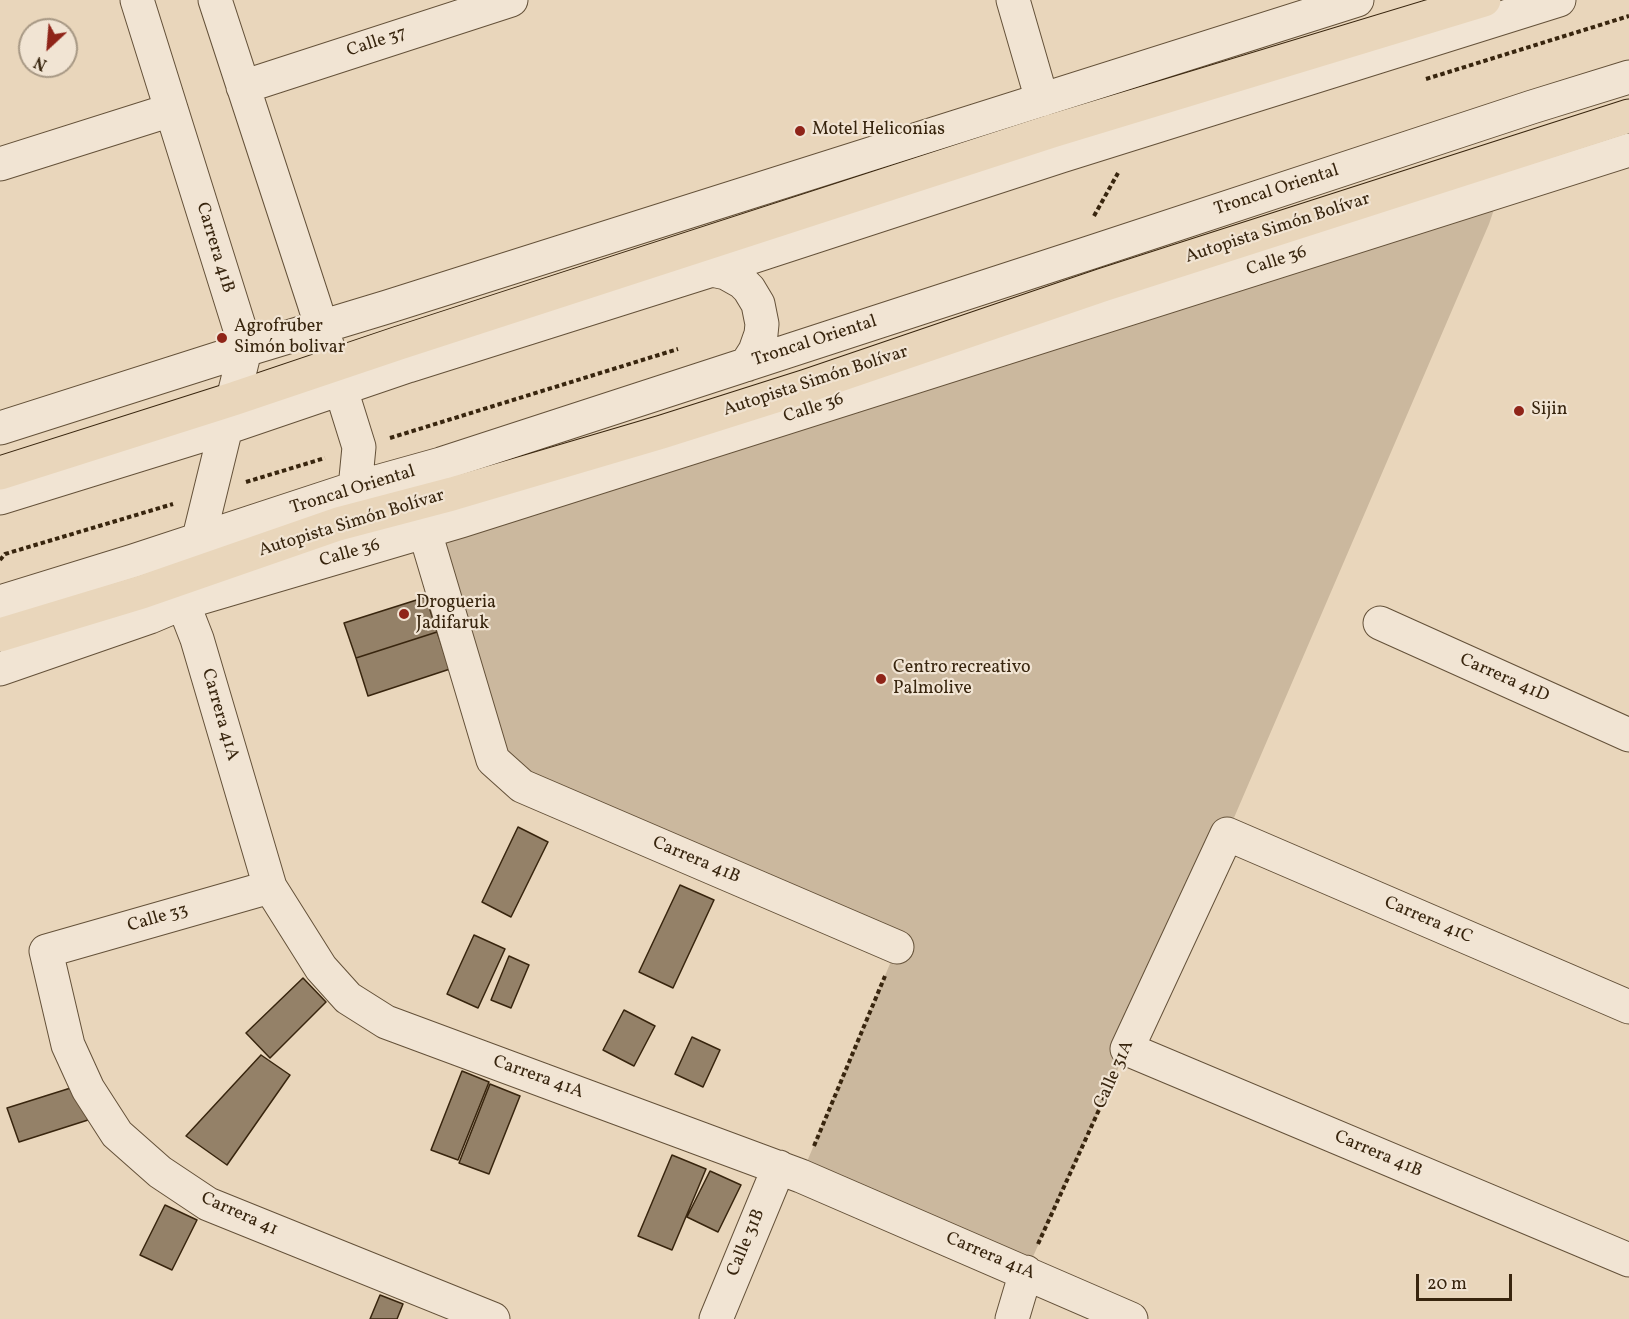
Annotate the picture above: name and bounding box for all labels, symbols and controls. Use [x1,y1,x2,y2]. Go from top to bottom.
north arrow [18,18,78,78]
street label: Calle 37 [344,23,410,63]
text: N [31,50,51,75]
place label: Motel Heliconias [812,120,945,142]
marker: Motel Heliconias [793,124,807,138]
street label: Troncal Oriental [1212,161,1342,221]
street label: Autopista Simón Bolívar [1183,189,1373,269]
street label: Carrera 41B [190,200,238,296]
street label: Calle 36 [1244,242,1310,282]
street label: Troncal Oriental [750,312,880,372]
place label: Agrofruber Simón bolivar [234,317,345,360]
marker: Agrofruber Simón bolivar [215,331,229,345]
street label: Autopista Simón Bolívar [721,342,911,422]
street label: Calle 36 [781,389,847,429]
place label: Sijin [1531,400,1567,422]
marker: Sijin [1512,404,1526,418]
street label: Troncal Oriental [288,462,418,520]
street label: Autopista Simón Bolívar [257,485,447,563]
street label: Calle 36 [317,535,383,573]
place label: Drogueria Jadifaruk [416,593,496,636]
marker: Drogueria Jadifaruk [397,607,411,621]
street label: Carrera 41D [1456,650,1552,708]
place label: Centro recreativo Palmolive [893,658,1031,700]
street label: Carrera 41A [196,666,242,764]
marker: Centro recreativo Palmolive [874,672,888,686]
street label: Carrera 41B [649,833,743,889]
street label: Carrera 41C [1381,893,1475,949]
street label: Calle 33 [125,900,191,938]
street label: Calle 31A [1090,1037,1140,1113]
street label: Carrera 41A [490,1052,586,1104]
street label: Carrera 41B [1331,1127,1425,1183]
street label: Carrera 41 [197,1188,281,1242]
street label: Calle 31B [723,1206,771,1280]
street label: Carrera 41A [942,1229,1038,1285]
scale bar [1419,1262,1515,1300]
text: 20 m [1427,1272,1467,1297]

